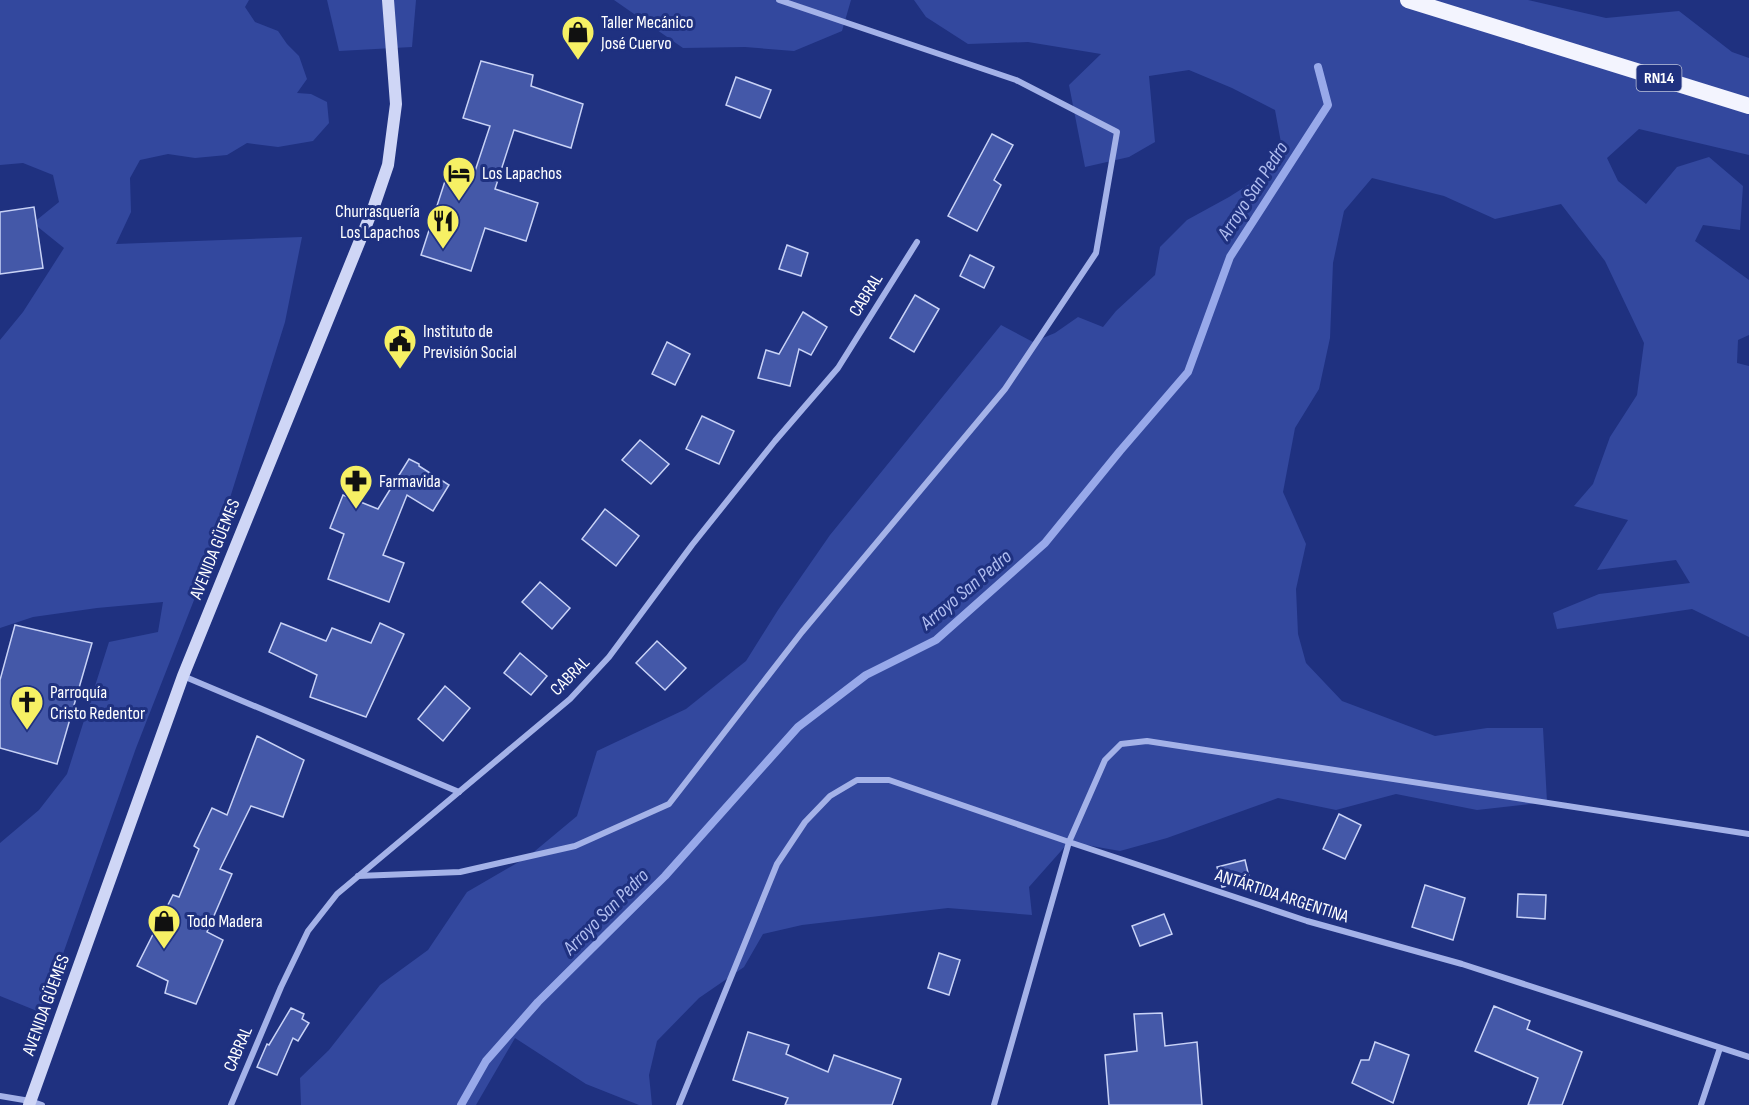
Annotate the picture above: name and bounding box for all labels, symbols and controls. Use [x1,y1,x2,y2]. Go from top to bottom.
place label: Taller Mecánico José Cuervo [600,12,693,54]
shop icon: Taller Mecánico José Cuervo [560,14,596,61]
road number: RN14 [1636,65,1682,91]
water label: Arroyo San Pedro [1212,138,1294,245]
hotel icon: Los Lapachos [441,155,477,202]
place label: Los Lapachos [482,163,562,184]
place label: Churrasquería Los Lapachos [335,201,420,243]
restaurant icon: Churrasquería Los Lapachos [425,203,461,250]
street label: CABRAL [845,269,888,320]
place label: Instituto de Previsión Social [423,321,517,363]
public building icon: Instituto de Previsión Social [382,323,418,370]
pharmacy icon: Farmavida [338,463,374,510]
place label: Farmavida [379,471,441,492]
street label: AVENIDA GÜEMES [185,496,245,603]
water label: Arroyo San Pedro [915,545,1017,636]
street label: CABRAL [546,652,594,700]
place label: Parroquía Cristo Redentor [50,682,145,724]
church icon: Parroquía Cristo Redentor [9,684,45,731]
water label: Arroyo San Pedro [557,864,654,961]
street label: ANTÁRTIDA ARGENTINA [1212,864,1351,928]
shop icon: Todo Madera [146,903,182,950]
place label: Todo Madera [187,911,263,932]
street label: AVENIDA GÜEMES [18,951,74,1059]
street label: CABRAL [219,1023,257,1075]

